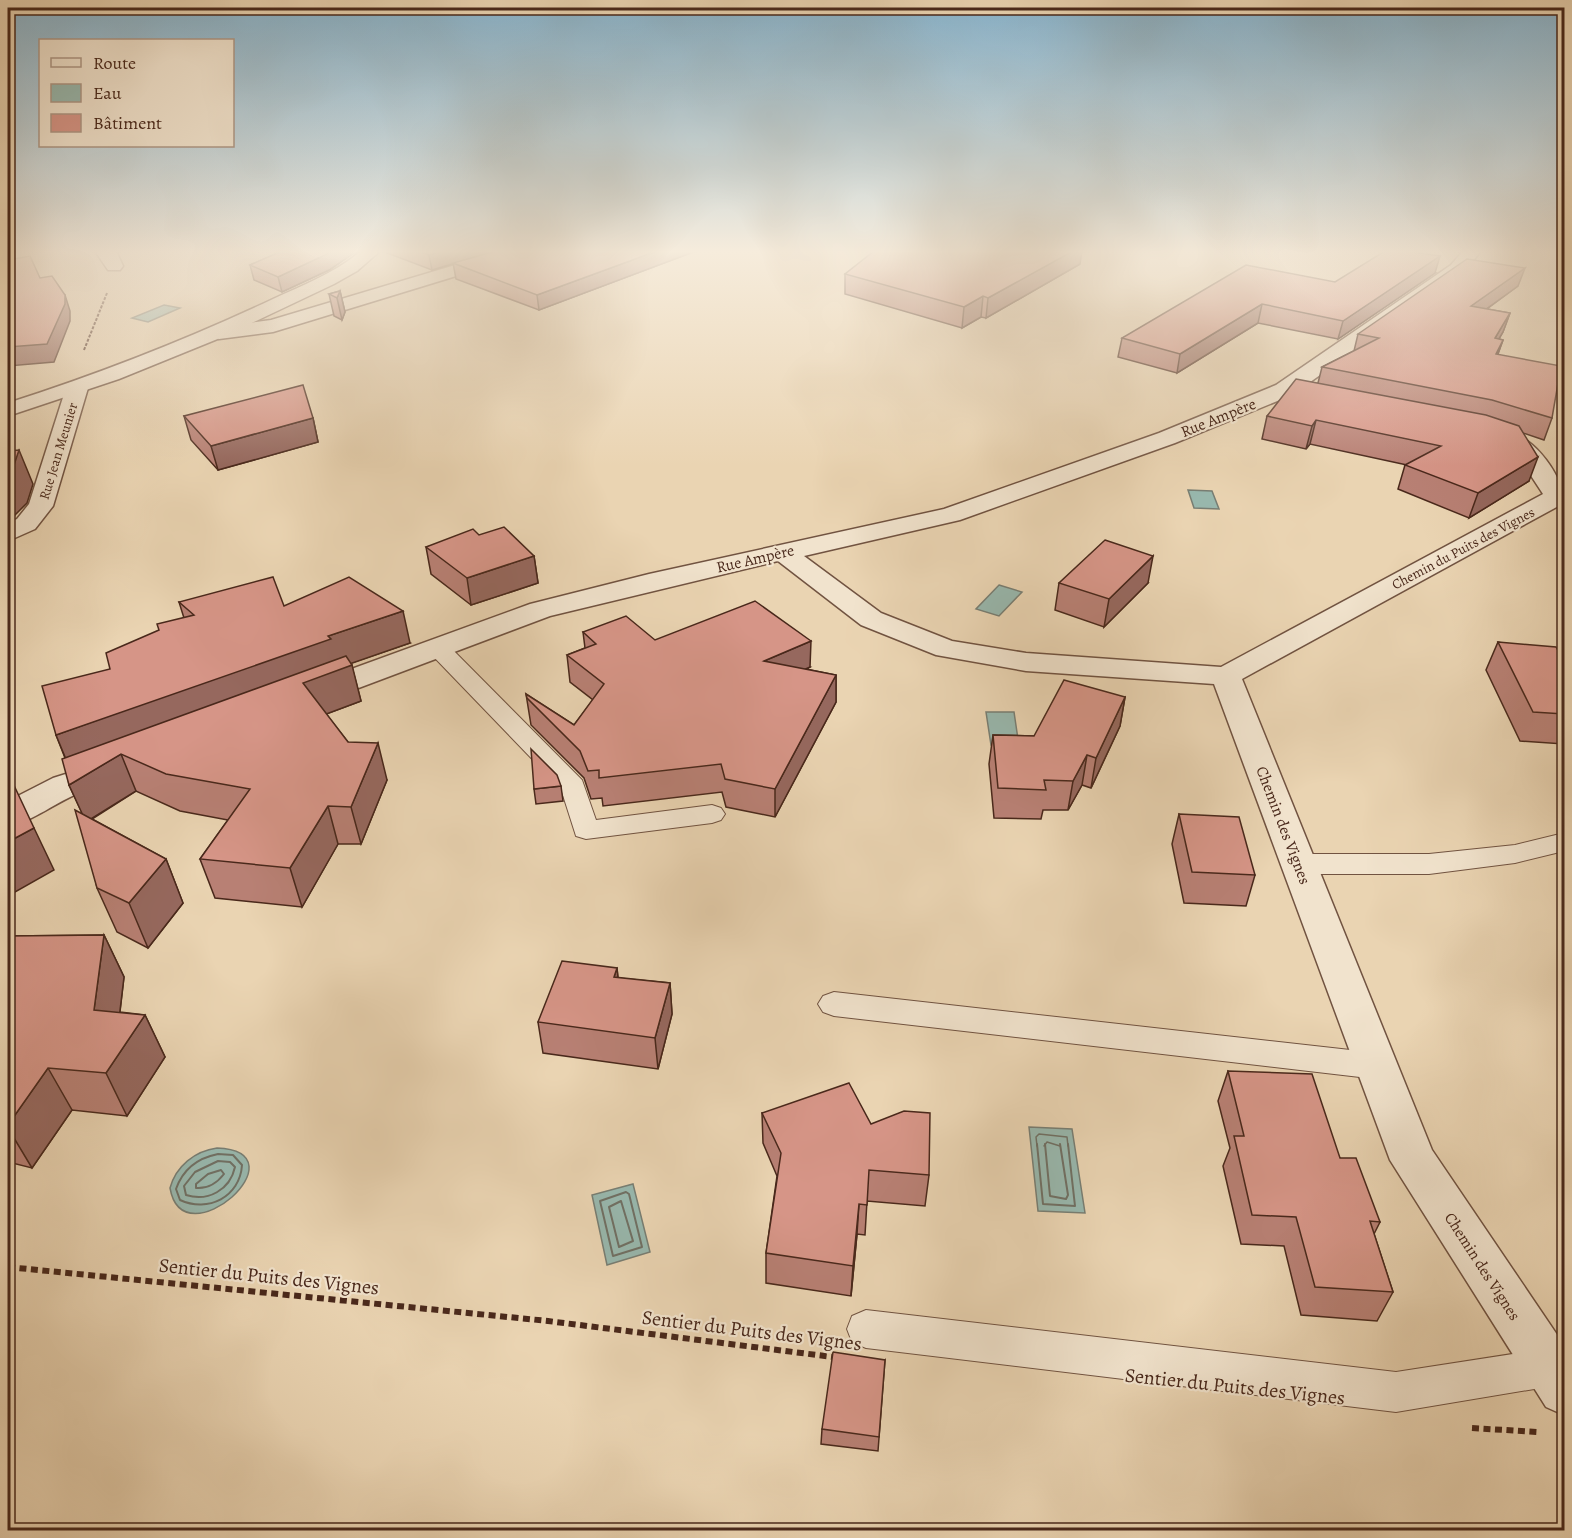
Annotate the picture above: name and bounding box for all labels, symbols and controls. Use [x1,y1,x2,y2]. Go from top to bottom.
legend [39,39,234,147]
text: Route [93,51,136,75]
text: Eau [93,81,122,105]
text: Bâtiment [93,111,162,135]
street label: Rue Ampère [1177,393,1259,443]
street label: Rue Jean Meunier [35,400,82,502]
street label: Chemin du Puits des Vignes [1388,503,1538,594]
street label: Rue Ampère [714,539,796,579]
street label: Chemin des Vignes [1250,763,1316,888]
street label: Chemin des Vignes [1439,1208,1525,1325]
street label: Sentier du Puits des Vignes [158,1252,380,1301]
street label: Sentier du Puits des Vignes [640,1304,863,1357]
street label: Sentier du Puits des Vignes [1124,1362,1346,1411]

